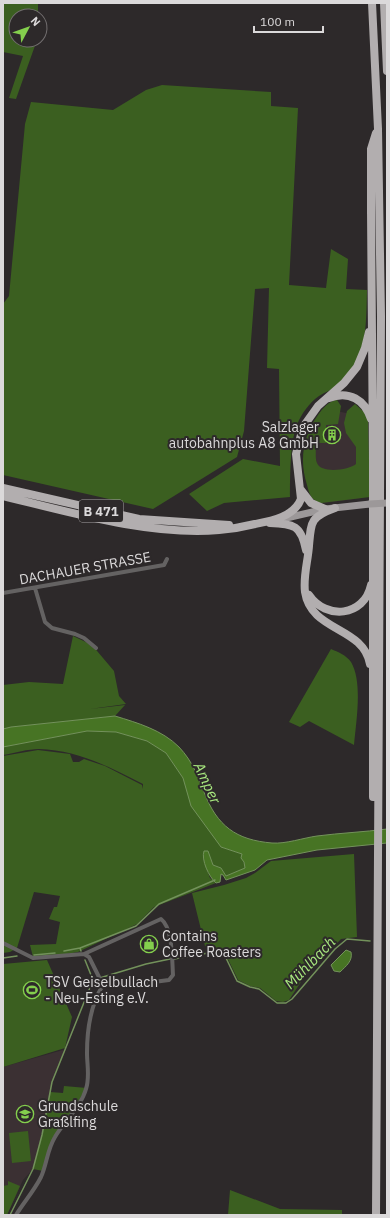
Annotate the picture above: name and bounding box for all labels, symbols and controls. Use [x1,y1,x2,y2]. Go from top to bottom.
north arrow [8,8,48,48]
scale bar [254,8,323,34]
text: N [28,14,43,29]
text: 100 m [260,14,295,29]
place label: Salzlager autobahnplus A8 GmbH [169,418,319,452]
building icon: Salzlager autobahnplus A8 GmbH [322,425,342,445]
road number: B 471 [79,500,123,522]
street label: DACHAUER STRASSE [18,548,152,588]
water label: Amper [189,758,226,807]
place label: Contains Coffee Roasters [162,927,262,961]
water label: Mühlbach [280,932,339,993]
shop icon: Contains Coffee Roasters [139,934,159,954]
place label: TSV Geiselbullach - Neu-Esting e.V. [45,973,158,1007]
sports icon: TSV Geiselbullach - Neu-Esting e.V. [22,980,42,1000]
place label: Grundschule Graßlfing [38,1097,118,1131]
school or university icon: Grundschule Graßlfing [15,1104,35,1124]

